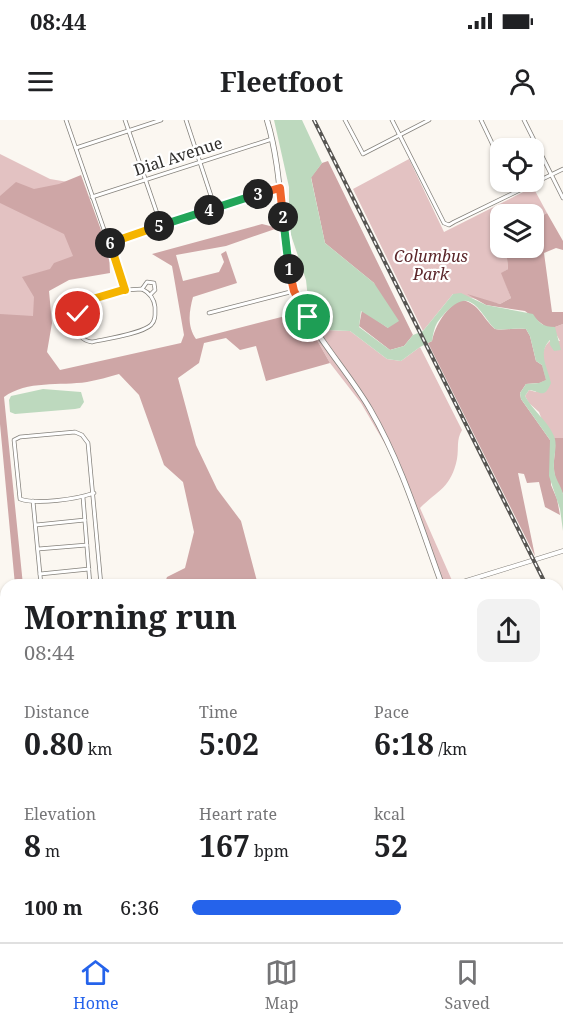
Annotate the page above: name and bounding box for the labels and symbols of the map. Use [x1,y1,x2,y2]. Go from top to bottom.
street label: Dial Avenue [131,131,225,181]
pin: 3 [243,179,273,209]
pin: 4 [194,195,224,225]
pin: 2 [268,202,298,232]
pin: 5 [144,211,174,241]
pin: 6 [95,228,125,258]
park label: Columbus Park [394,245,468,285]
pin: 1 [274,254,304,284]
pin [52,288,103,339]
pin [282,291,333,342]

